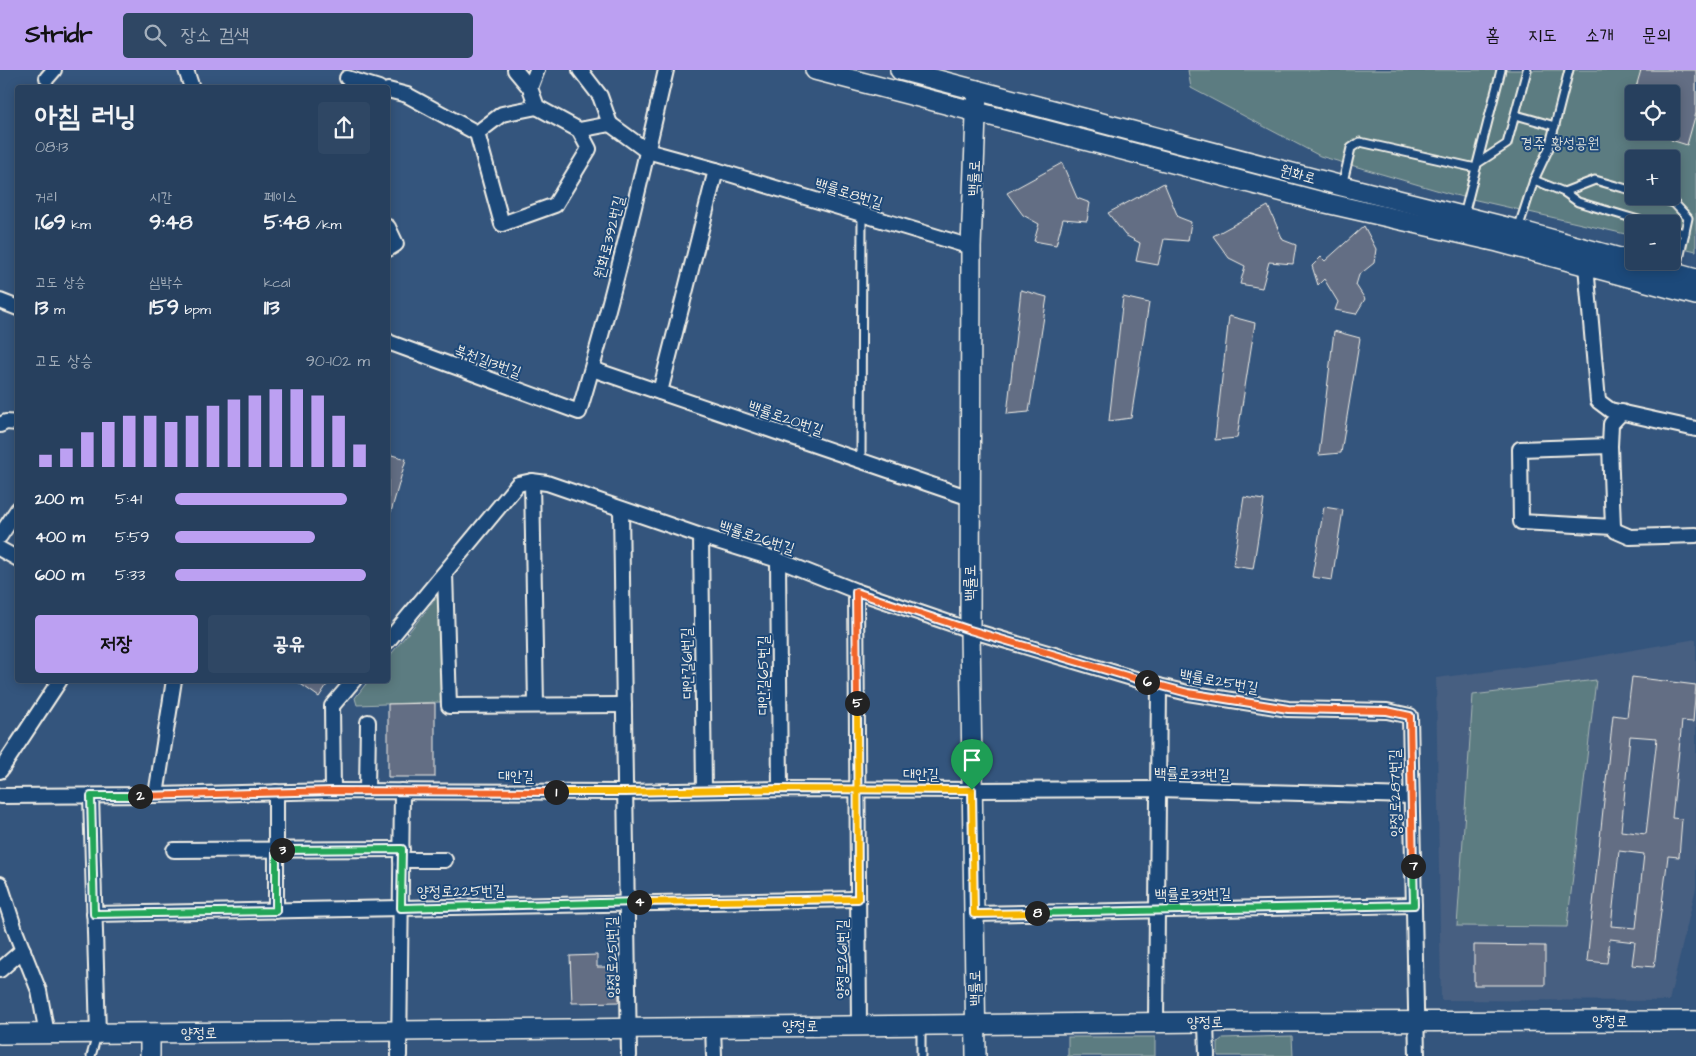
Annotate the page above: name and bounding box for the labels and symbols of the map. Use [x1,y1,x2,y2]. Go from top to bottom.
park label: 경주 황성공원 [1521,133,1599,154]
street label: 백률로 [963,160,986,196]
street label: 원화로 [1278,160,1318,189]
street label: 백률로8번길 [812,173,885,214]
street label: 원화로392번길 [589,193,630,281]
street label: 북천길13번길 [451,340,524,383]
street label: 백률로20번길 [745,396,826,441]
street label: 백률로26번길 [716,515,797,560]
street label: 백률로 [960,565,981,601]
street label: 대안길61번길 [676,627,699,699]
street label: 대안길65번길 [753,635,774,715]
street label: 백률로25번길 [1178,664,1260,699]
pin: 6 [1134,670,1160,694]
pin: 5 [844,690,870,716]
pin [951,739,993,790]
street label: 양정로287번길 [1384,749,1407,837]
street label: 백률로33번길 [1154,763,1230,786]
street label: 대안길 [903,764,939,785]
street label: 대안길 [498,766,534,787]
pin: 1 [544,780,568,804]
pin: 2 [128,784,152,808]
pin: 3 [270,838,294,862]
pin: 7 [1400,854,1426,878]
street label: 양정로225번길 [417,880,505,903]
street label: 백률로39번길 [1155,883,1231,906]
pin: 4 [626,890,652,914]
pin: 8 [1024,900,1050,926]
street label: 양정로251번길 [601,916,624,998]
street label: 양정로261번길 [832,919,853,999]
street label: 백률로 [965,970,986,1006]
street label: 양정로 [1592,1011,1628,1032]
street label: 양정로 [1187,1012,1223,1033]
street label: 양정로 [782,1016,818,1037]
street label: 양정로 [181,1023,217,1044]

